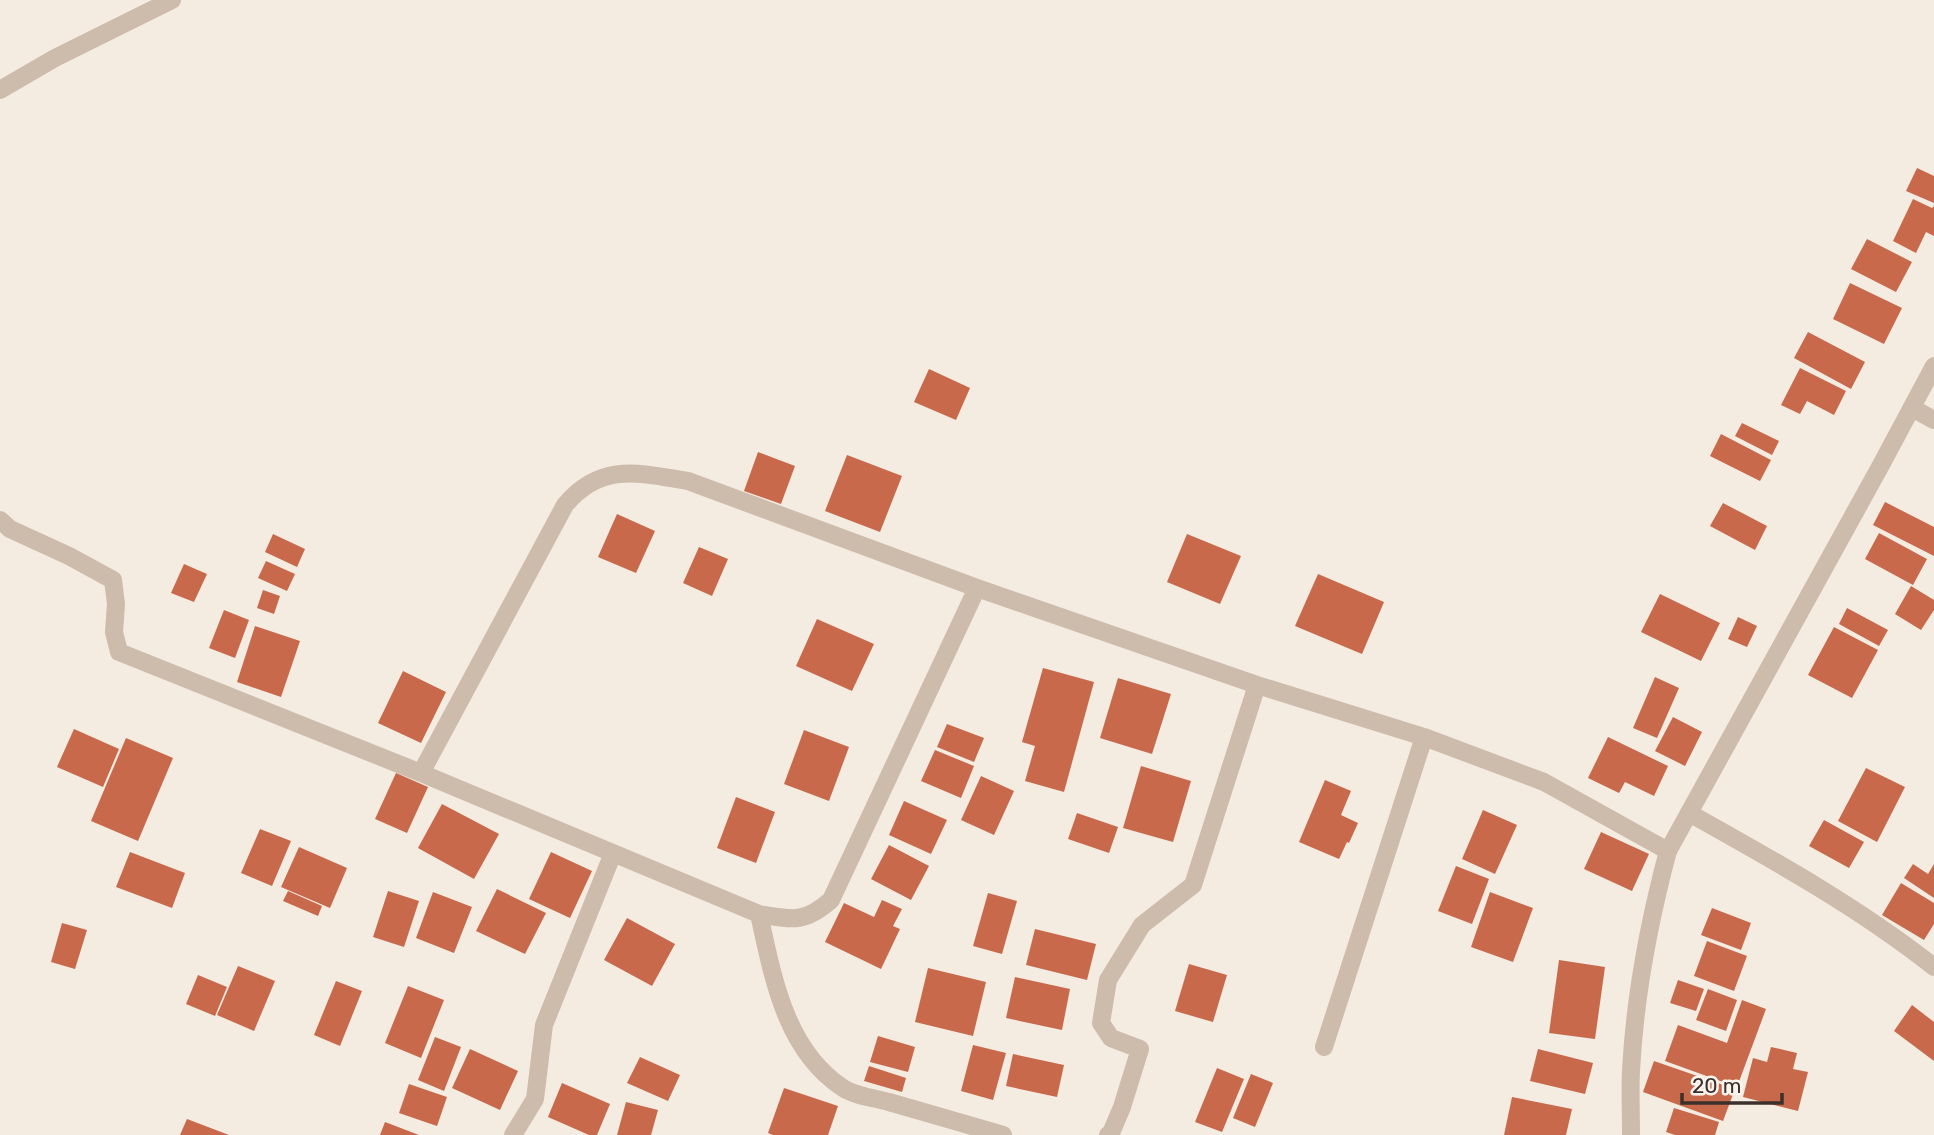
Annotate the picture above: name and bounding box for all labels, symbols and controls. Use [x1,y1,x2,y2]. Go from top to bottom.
scale bar [1682,1062,1782,1106]
text: 20 m [1692,1073,1741,1098]

